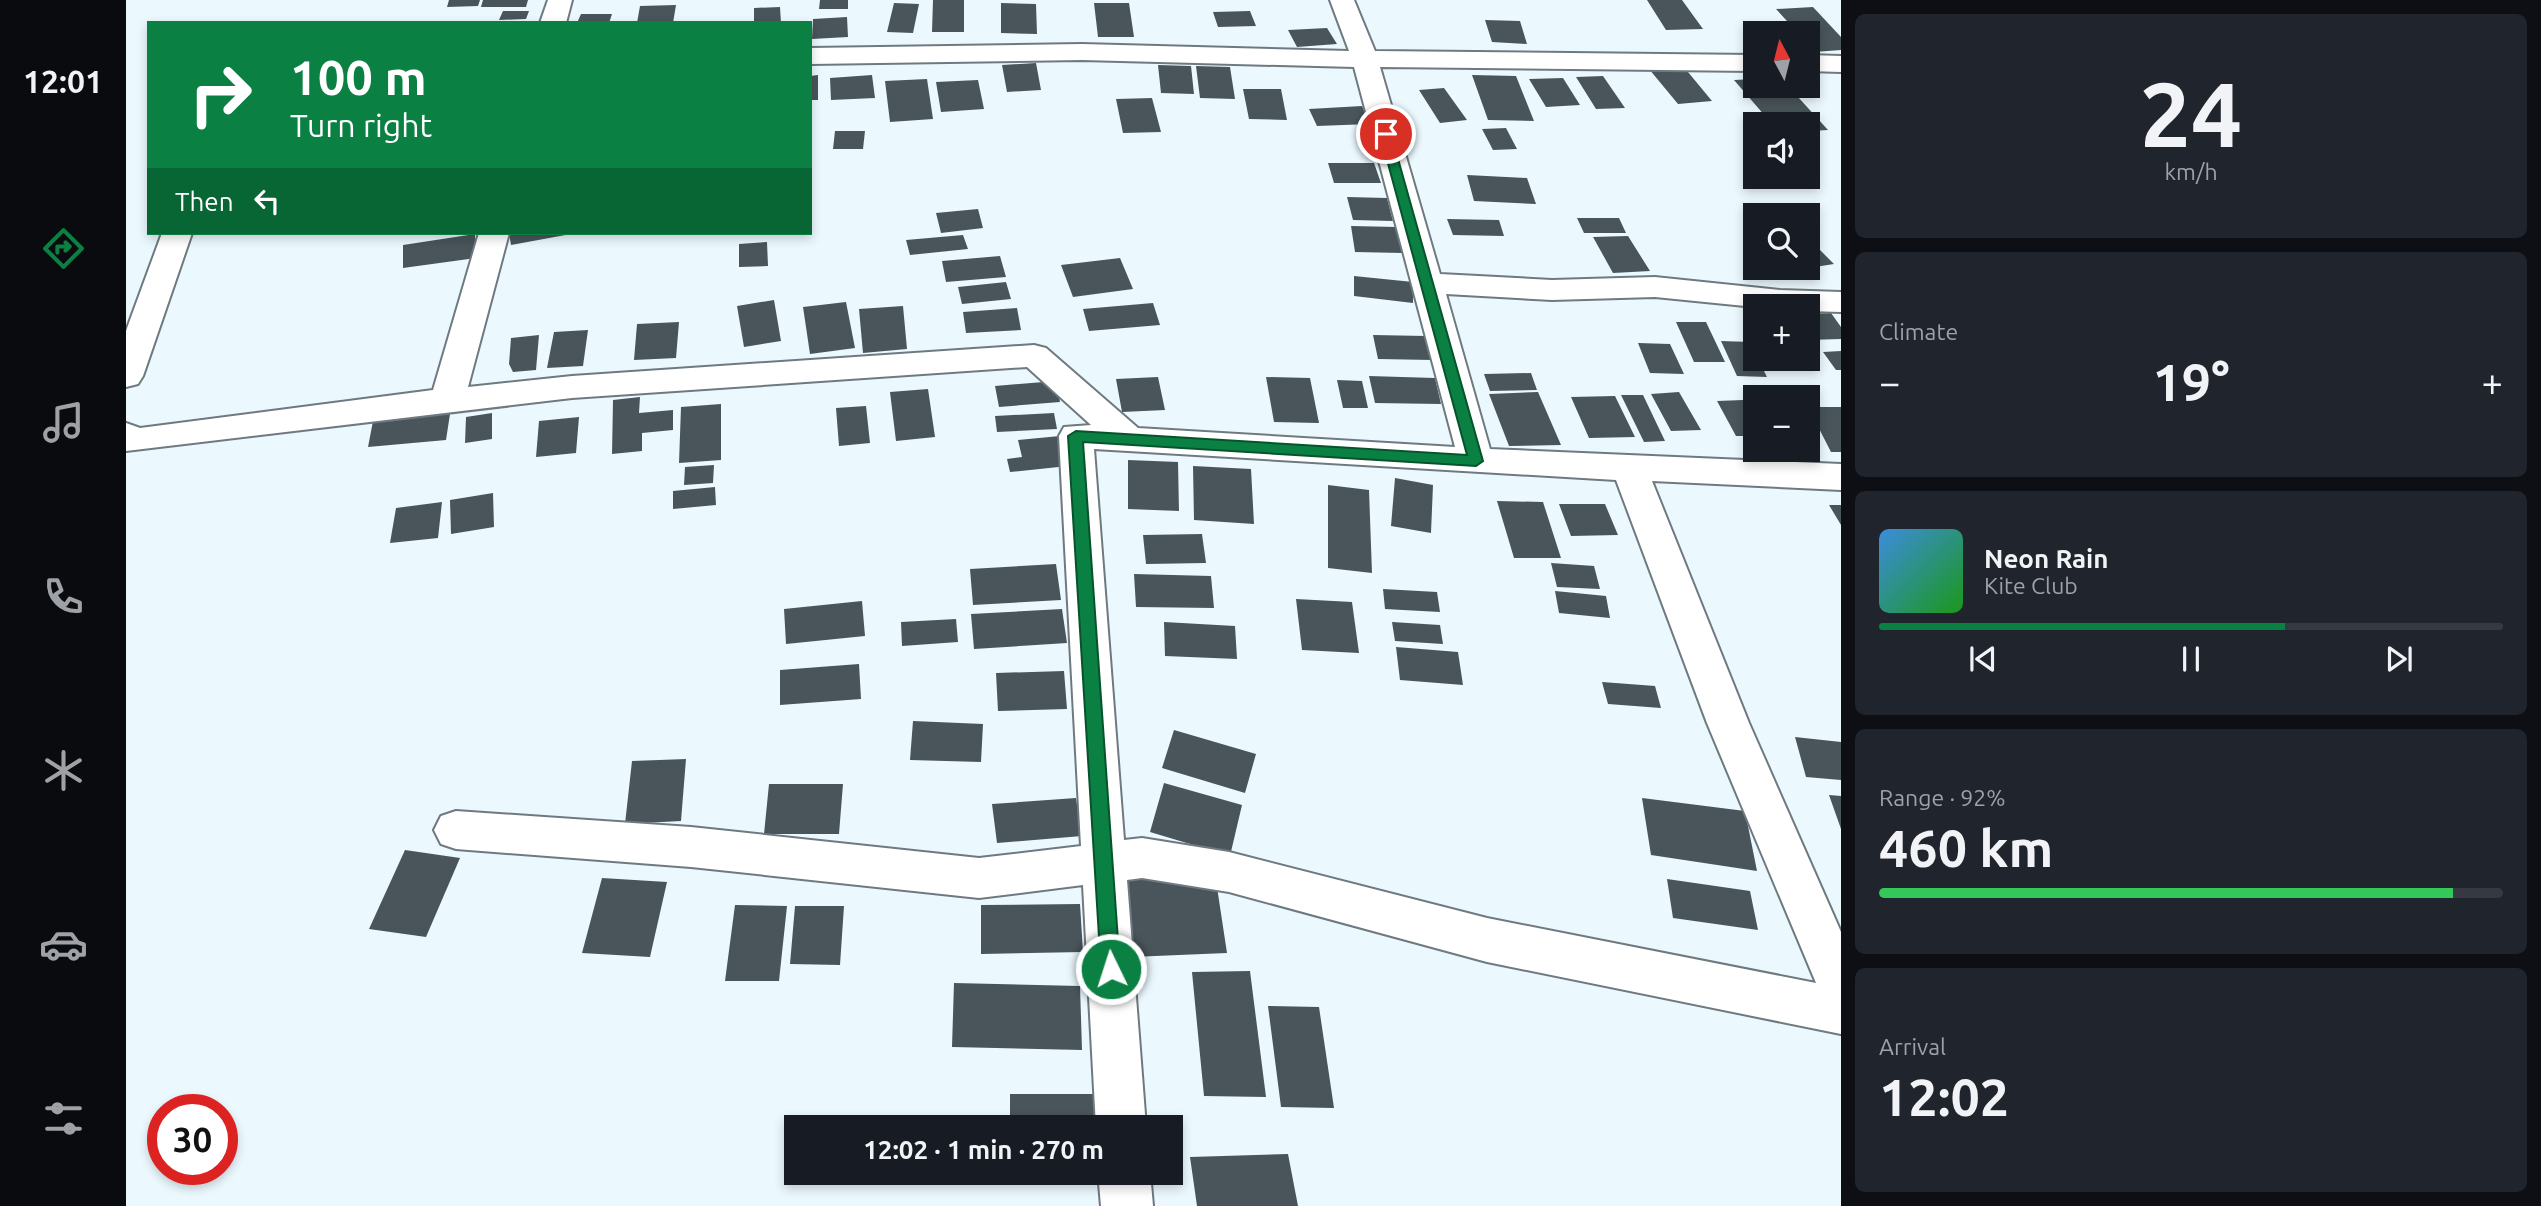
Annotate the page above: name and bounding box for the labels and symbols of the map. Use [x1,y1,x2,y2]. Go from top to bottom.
north arrow [1743,21,1820,98]
pin [1356,104,1416,164]
position arrow [1074,932,1148,1006]
speed limit sign: 30 [147,1094,238,1185]

